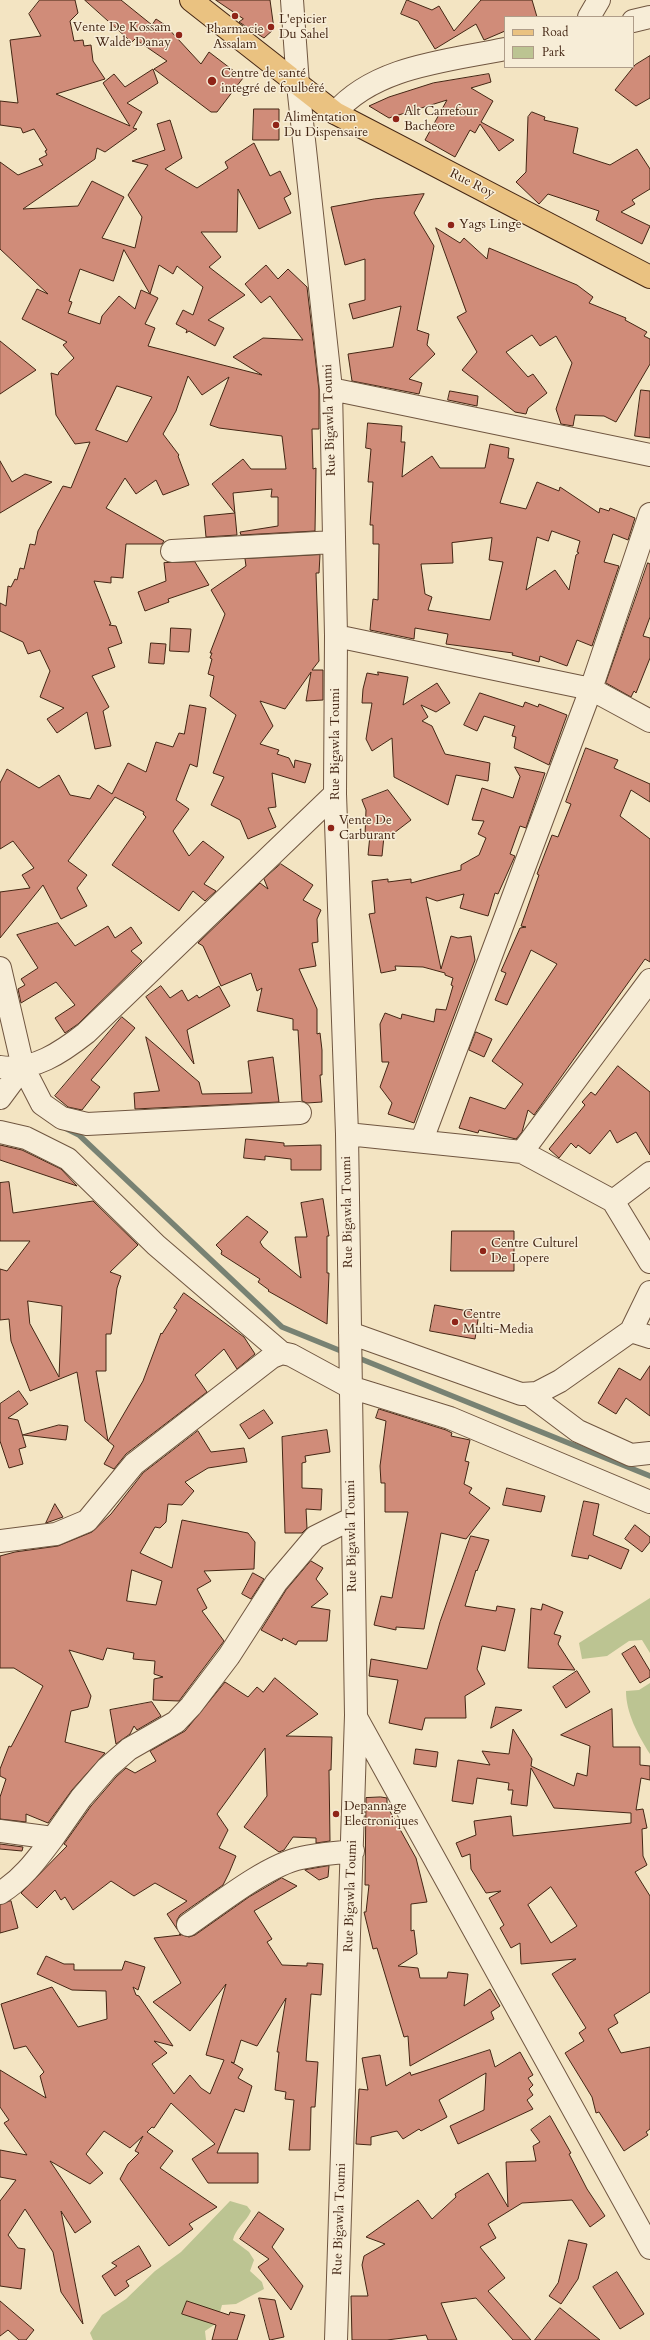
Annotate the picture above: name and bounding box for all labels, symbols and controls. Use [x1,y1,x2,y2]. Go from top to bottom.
marker: Pharmacie Assalam [230,11,240,21]
place label: L'epicier Du Sahel [279,12,329,43]
legend [504,16,634,68]
place label: Vente De Kossam Walde Danay [73,20,171,51]
place label: Pharmacie Assalam [206,22,264,53]
marker: L'epicier Du Sahel [266,22,276,32]
text: Road [542,24,568,40]
marker: Vente De Kossam Walde Danay [174,30,184,40]
text: Park [542,44,565,60]
place label: Centre de santé integré de foulbéré [221,66,325,97]
marker: Centre de santé integré de foulbéré [206,75,218,87]
place label: Alt Carrefour Bacheore [404,104,478,135]
place label: Alimentation Du Dispensaire [284,110,368,141]
marker: Alt Carrefour Bacheore [391,114,401,124]
marker: Alimentation Du Dispensaire [271,120,281,130]
street label: Rue Roy [447,166,497,202]
place label: Yags Linge [459,217,522,233]
marker: Yags Linge [446,220,456,230]
street label: Rue Bigawla Toumi [320,364,340,476]
street label: Rue Bigawla Toumi [328,688,344,800]
place label: Vente De Carburant [339,813,395,844]
marker: Vente De Carburant [326,823,336,833]
street label: Rue Bigawla Toumi [339,1156,357,1268]
place label: Centre Culturel De Lopere [491,1236,578,1267]
marker: Centre Culturel De Lopere [478,1246,488,1256]
place label: Centre Multi-Media [463,1307,534,1338]
marker: Centre Multi-Media [450,1317,460,1327]
street label: Rue Bigawla Toumi [343,1480,361,1592]
place label: Depannage Electroniques [344,1799,418,1830]
marker: Depannage Electroniques [331,1809,341,1819]
street label: Rue Bigawla Toumi [341,1840,361,1952]
street label: Rue Bigawla Toumi [330,2163,350,2275]

